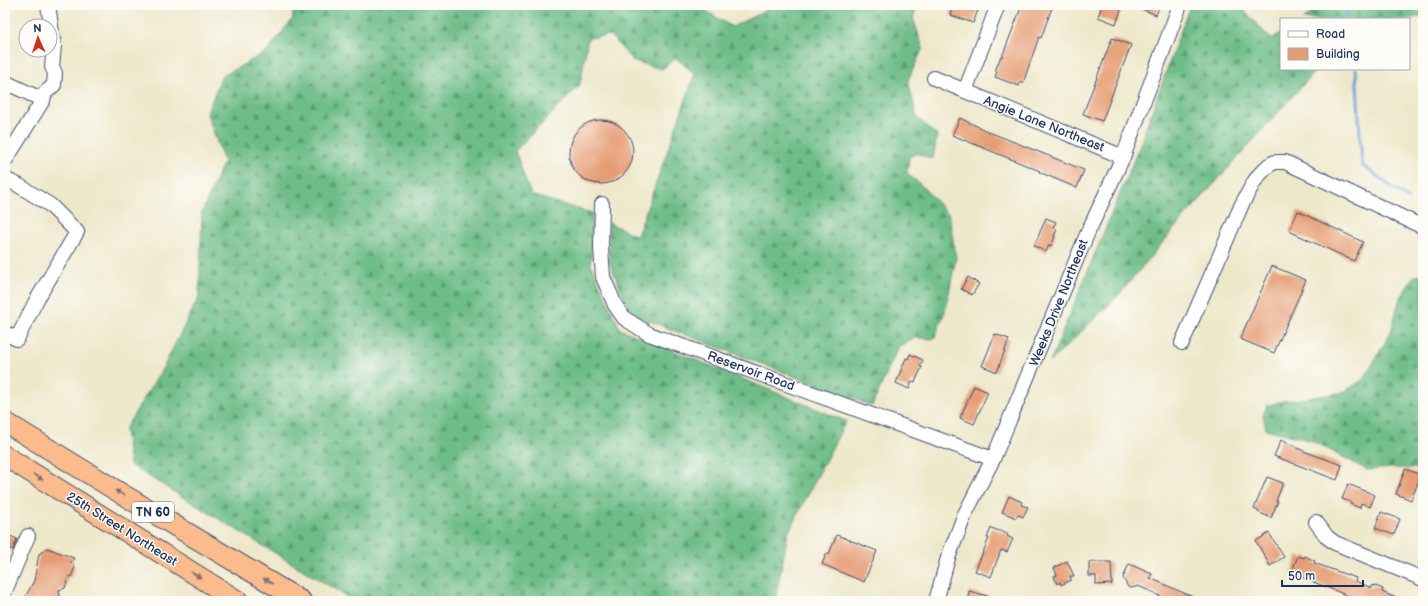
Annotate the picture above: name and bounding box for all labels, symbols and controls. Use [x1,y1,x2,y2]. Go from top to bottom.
north arrow [18,18,58,58]
legend [1280,18,1410,70]
text: N [33,22,42,35]
text: Road [1316,27,1345,42]
text: Building [1316,47,1360,62]
street label: Angie Lane Northeast [981,92,1107,156]
street label: Weeks Drive Northeast [1026,237,1092,369]
street label: Reservoir Road [705,348,797,394]
one-way arrow [32,473,44,480]
street label: 25th Street Northeast [64,488,180,570]
one-way arrow [115,489,125,497]
road number: TN 60 [132,502,174,522]
scale bar [1282,562,1363,588]
text: 50 m [1288,569,1315,584]
one-way arrow [191,571,201,579]
one-way arrow [263,577,273,585]

